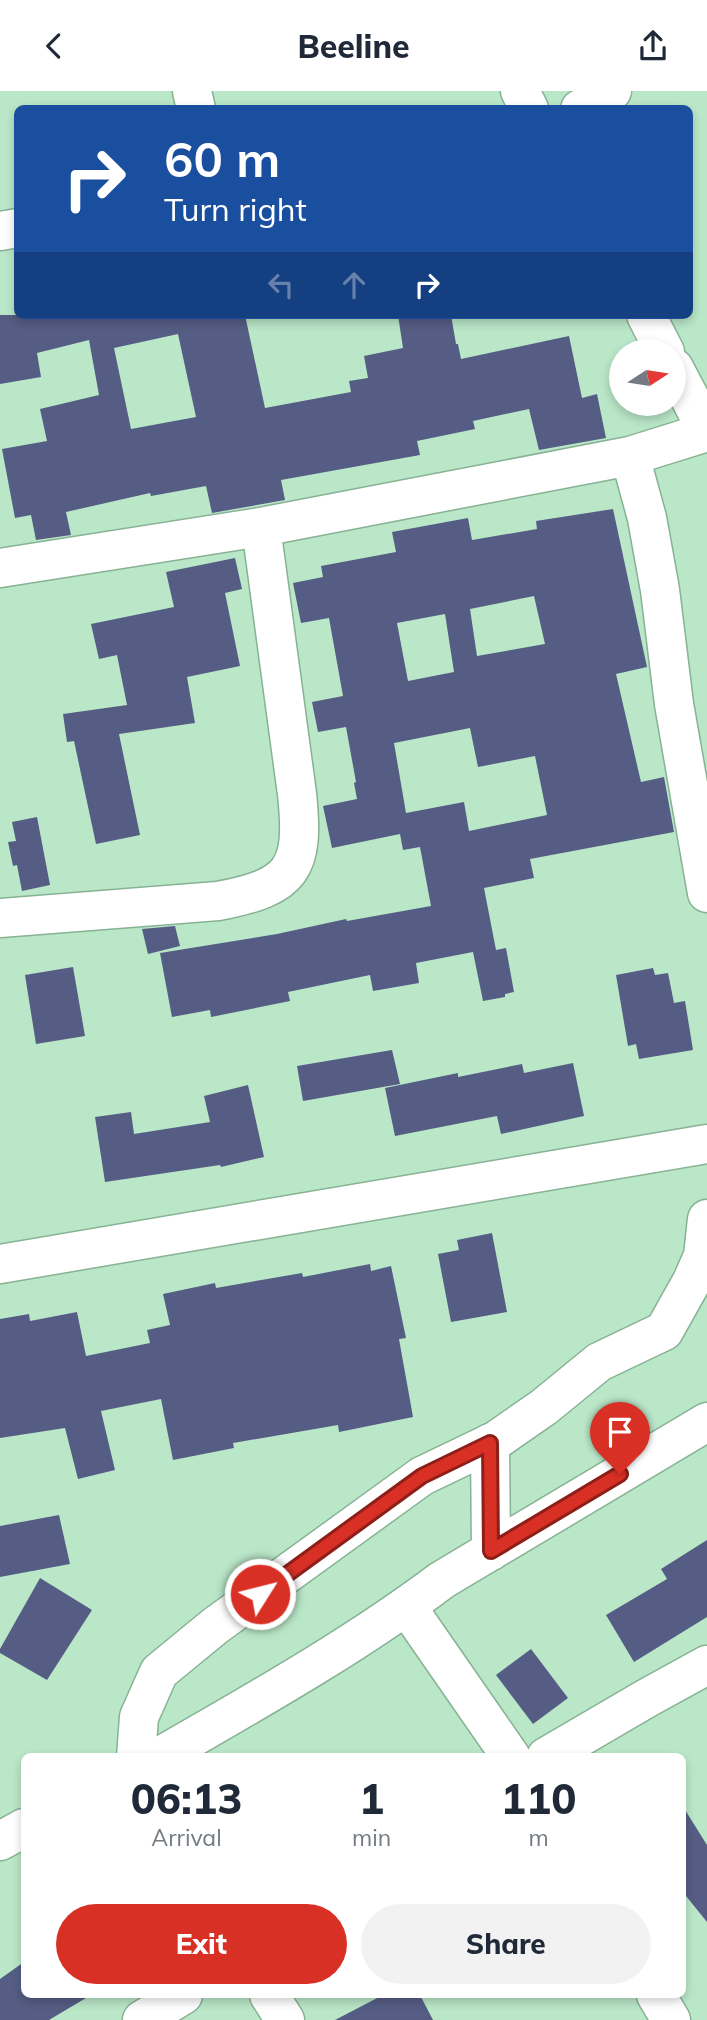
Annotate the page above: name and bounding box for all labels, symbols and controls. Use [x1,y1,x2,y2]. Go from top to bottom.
text: Beeline [297,26,410,66]
icon: back [35,27,73,65]
icon: share [634,27,672,65]
text: 60 m [164,128,280,189]
icon: right [49,133,140,224]
text: Turn right [164,189,307,229]
icon: left [262,266,300,304]
icon: ahead [335,266,373,304]
icon: right [408,266,446,304]
north arrow [609,339,686,417]
map controls [609,339,686,416]
pin [590,1402,650,1474]
icon: arrive [601,1413,639,1451]
position arrow [223,1557,297,1631]
text: 06:13 [131,1772,242,1825]
text: 1 [359,1772,384,1825]
text: 110 [501,1772,576,1825]
text: Arrival [151,1823,222,1852]
text: min [352,1823,391,1852]
text: m [528,1823,549,1852]
button: Exit [56,1904,347,1984]
button: Share [361,1904,651,1984]

